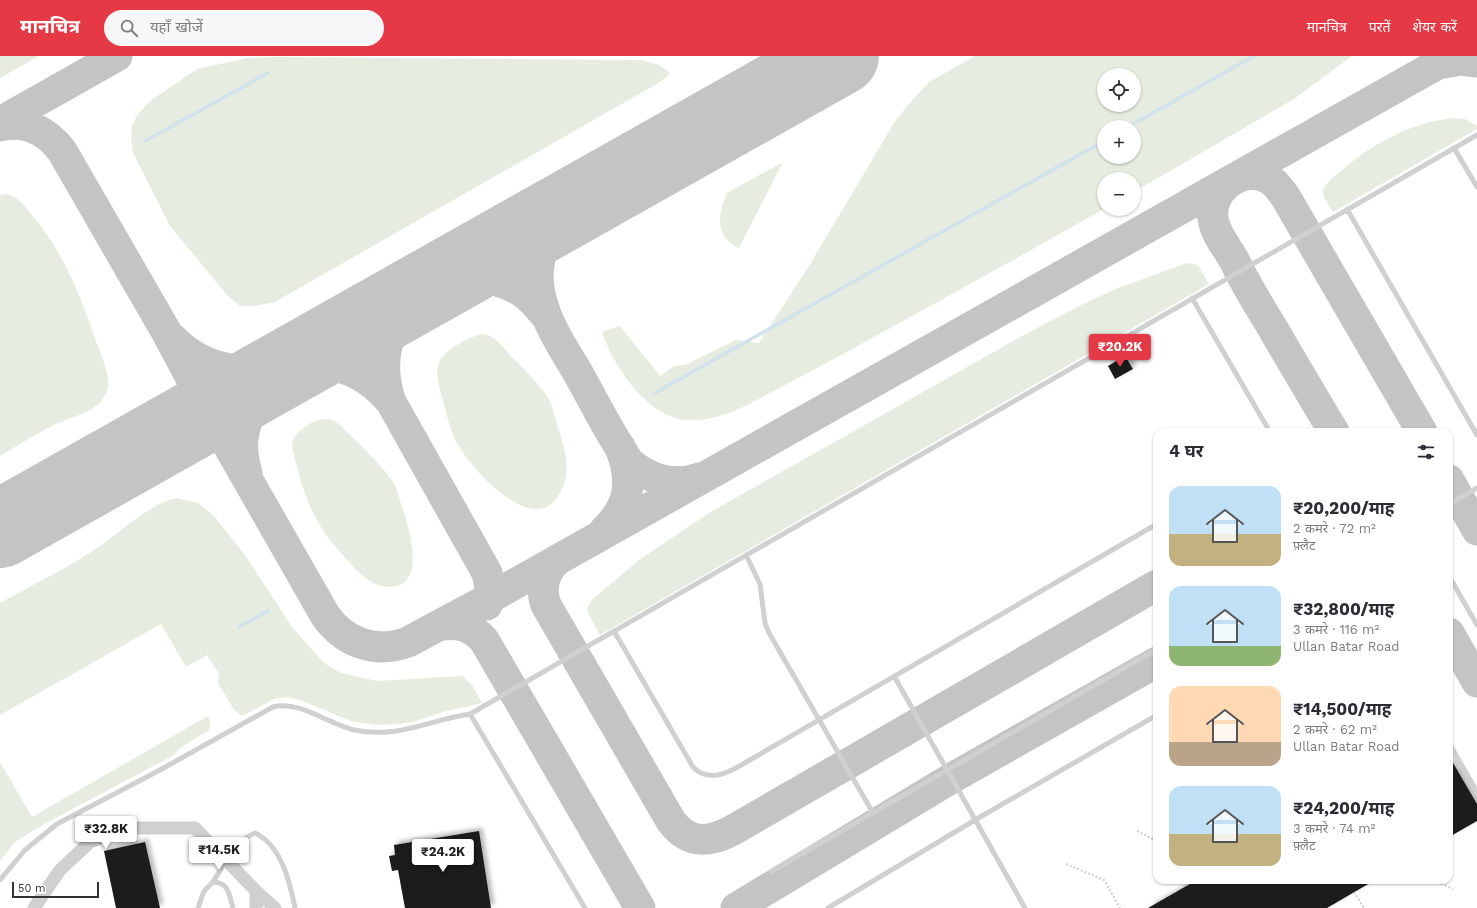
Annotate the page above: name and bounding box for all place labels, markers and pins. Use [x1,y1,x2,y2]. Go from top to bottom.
pin: ₹20.2K [1087,334,1153,368]
pin: ₹32.8K [73,816,139,850]
pin: ₹14.5K [186,837,252,871]
pin: ₹24.2K [410,839,476,873]

